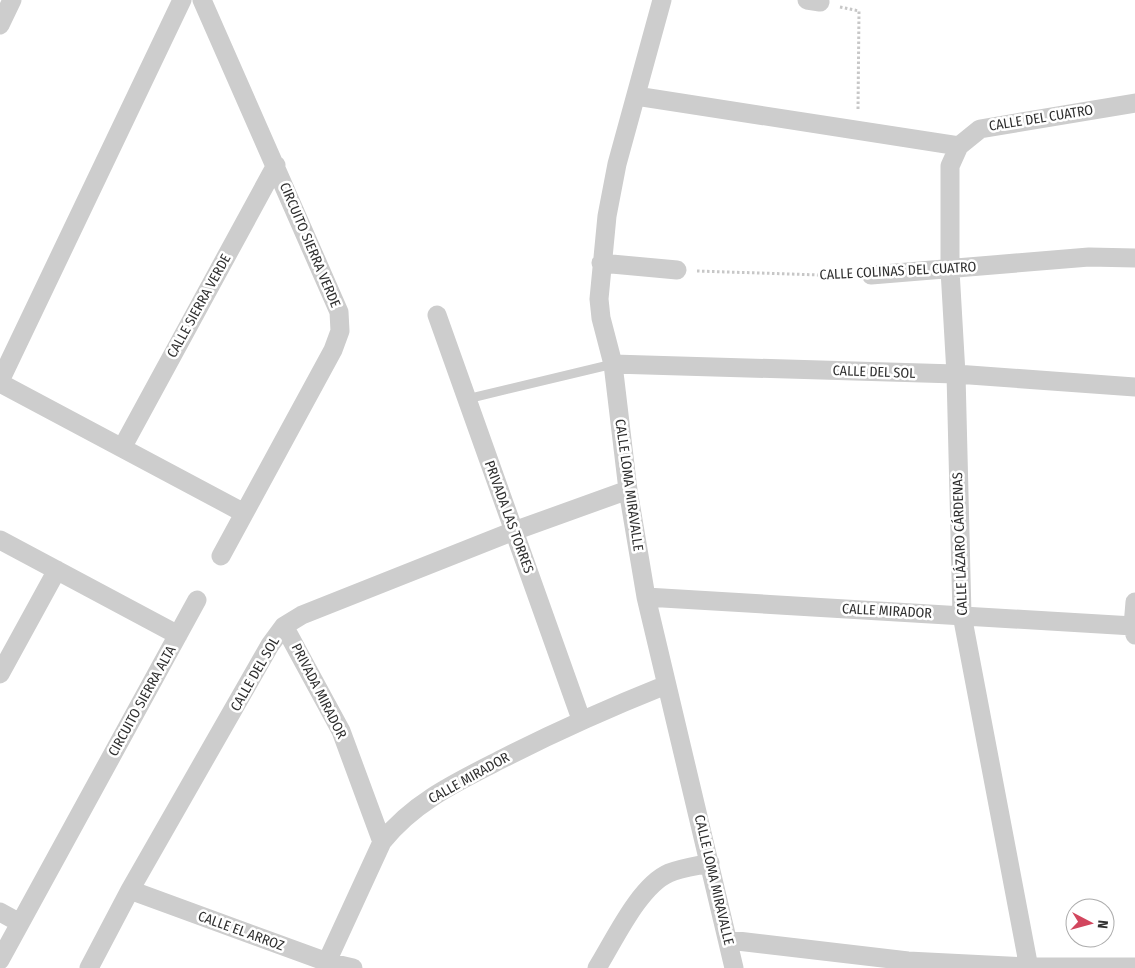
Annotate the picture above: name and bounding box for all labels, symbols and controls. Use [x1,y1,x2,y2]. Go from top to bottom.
street label: CALLE DEL CUATRO [988,101,1095,135]
street label: CIRCUITO SIERRA VERDE [276,180,344,311]
street label: CALLE SIERRA VERDE [163,251,235,361]
street label: CALLE COLINAS DEL CUATRO [819,258,977,284]
street label: CALLE DEL SOL [832,362,916,382]
street label: CALLE LOMA MIRAVALLE [611,418,647,553]
street label: PRIVADA LAS TORRES [481,458,537,576]
street label: CALLE LÁZARO CÁRDENAS [948,472,971,616]
street label: CALLE MIRADOR [842,600,933,622]
street label: CALLE DEL SOL [227,634,283,714]
street label: PRIVADA MIRADOR [288,640,351,742]
street label: CIRCUITO SIERRA ALTA [105,642,180,759]
street label: CALLE MIRADOR [426,749,513,807]
street label: CALLE LOMA MIRAVALLE [691,813,737,947]
north arrow [1065,898,1115,948]
street label: CALLE EL ARROZ [196,908,287,955]
text: N [1094,919,1111,929]

